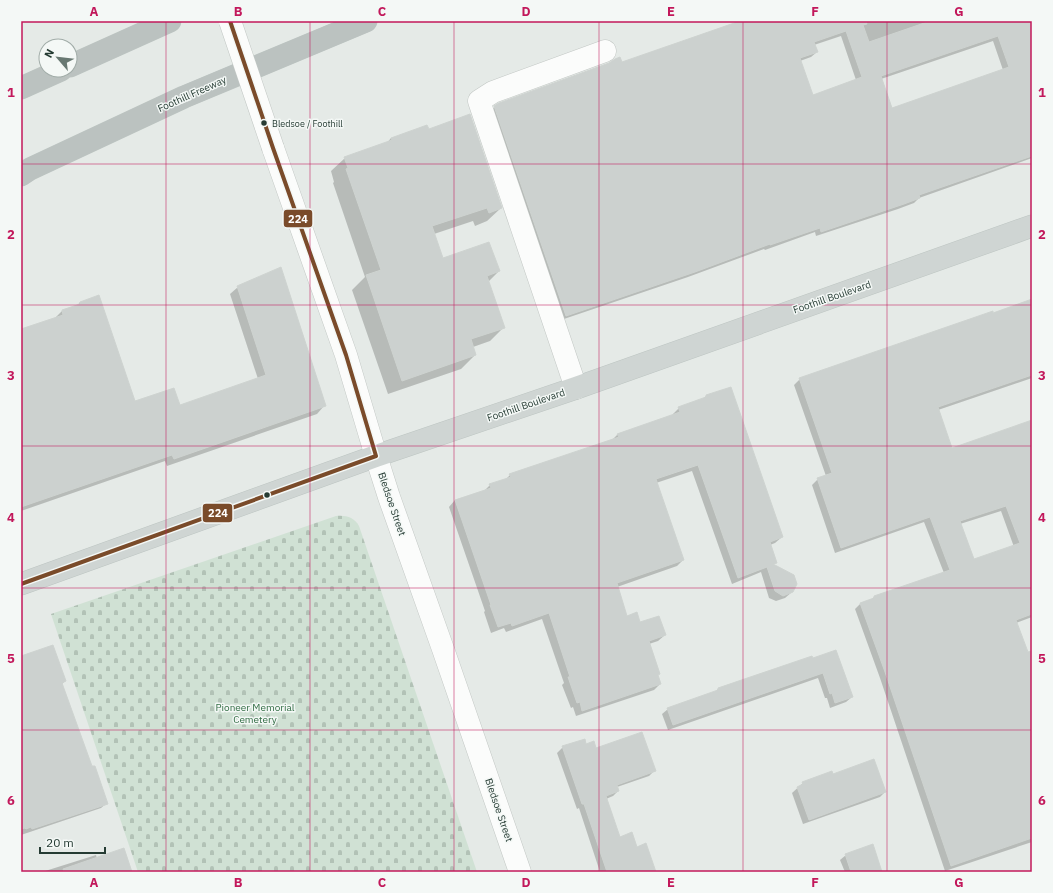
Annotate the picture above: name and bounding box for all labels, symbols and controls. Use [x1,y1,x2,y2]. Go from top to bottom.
text: A [90,3,99,20]
text: B [234,3,243,20]
text: C [378,3,387,20]
text: D [521,3,531,20]
text: E [667,3,675,20]
text: F [811,3,819,20]
text: G [954,3,964,20]
north arrow [38,38,78,78]
text: N [41,46,57,60]
street label: Foothill Freeway [156,73,228,115]
text: 1 [7,84,15,101]
text: 1 [1038,84,1046,101]
marker: Bledsoe / Foothill [259,118,269,128]
place label: Bledsoe / Foothill [272,118,343,129]
line badge: 224 [283,209,313,228]
text: 224 [288,212,308,226]
text: 2 [7,226,15,243]
text: 2 [1038,226,1046,243]
street label: Foothill Boulevard [791,278,873,316]
text: 3 [7,367,15,384]
text: 3 [1038,367,1046,384]
street label: Foothill Boulevard [485,386,567,424]
street label: Bledsoe Street [375,471,409,538]
unlabelled marker [262,490,272,500]
line badge: 224 [202,503,233,523]
text: 224 [208,506,228,520]
text: 4 [7,509,15,526]
text: 4 [1038,509,1046,526]
text: 5 [7,650,15,667]
text: 5 [1038,650,1046,667]
park label: Pioneer Memorial Cemetery [215,701,295,726]
street label: Bledsoe Street [482,777,516,844]
text: 6 [7,792,15,809]
text: 6 [1038,792,1046,809]
scale bar [40,829,105,855]
text: 20 m [46,835,74,850]
text: A [90,874,99,891]
text: B [234,874,243,891]
text: C [378,874,387,891]
text: D [521,874,531,891]
text: E [667,874,675,891]
text: F [811,874,819,891]
text: G [954,874,964,891]

